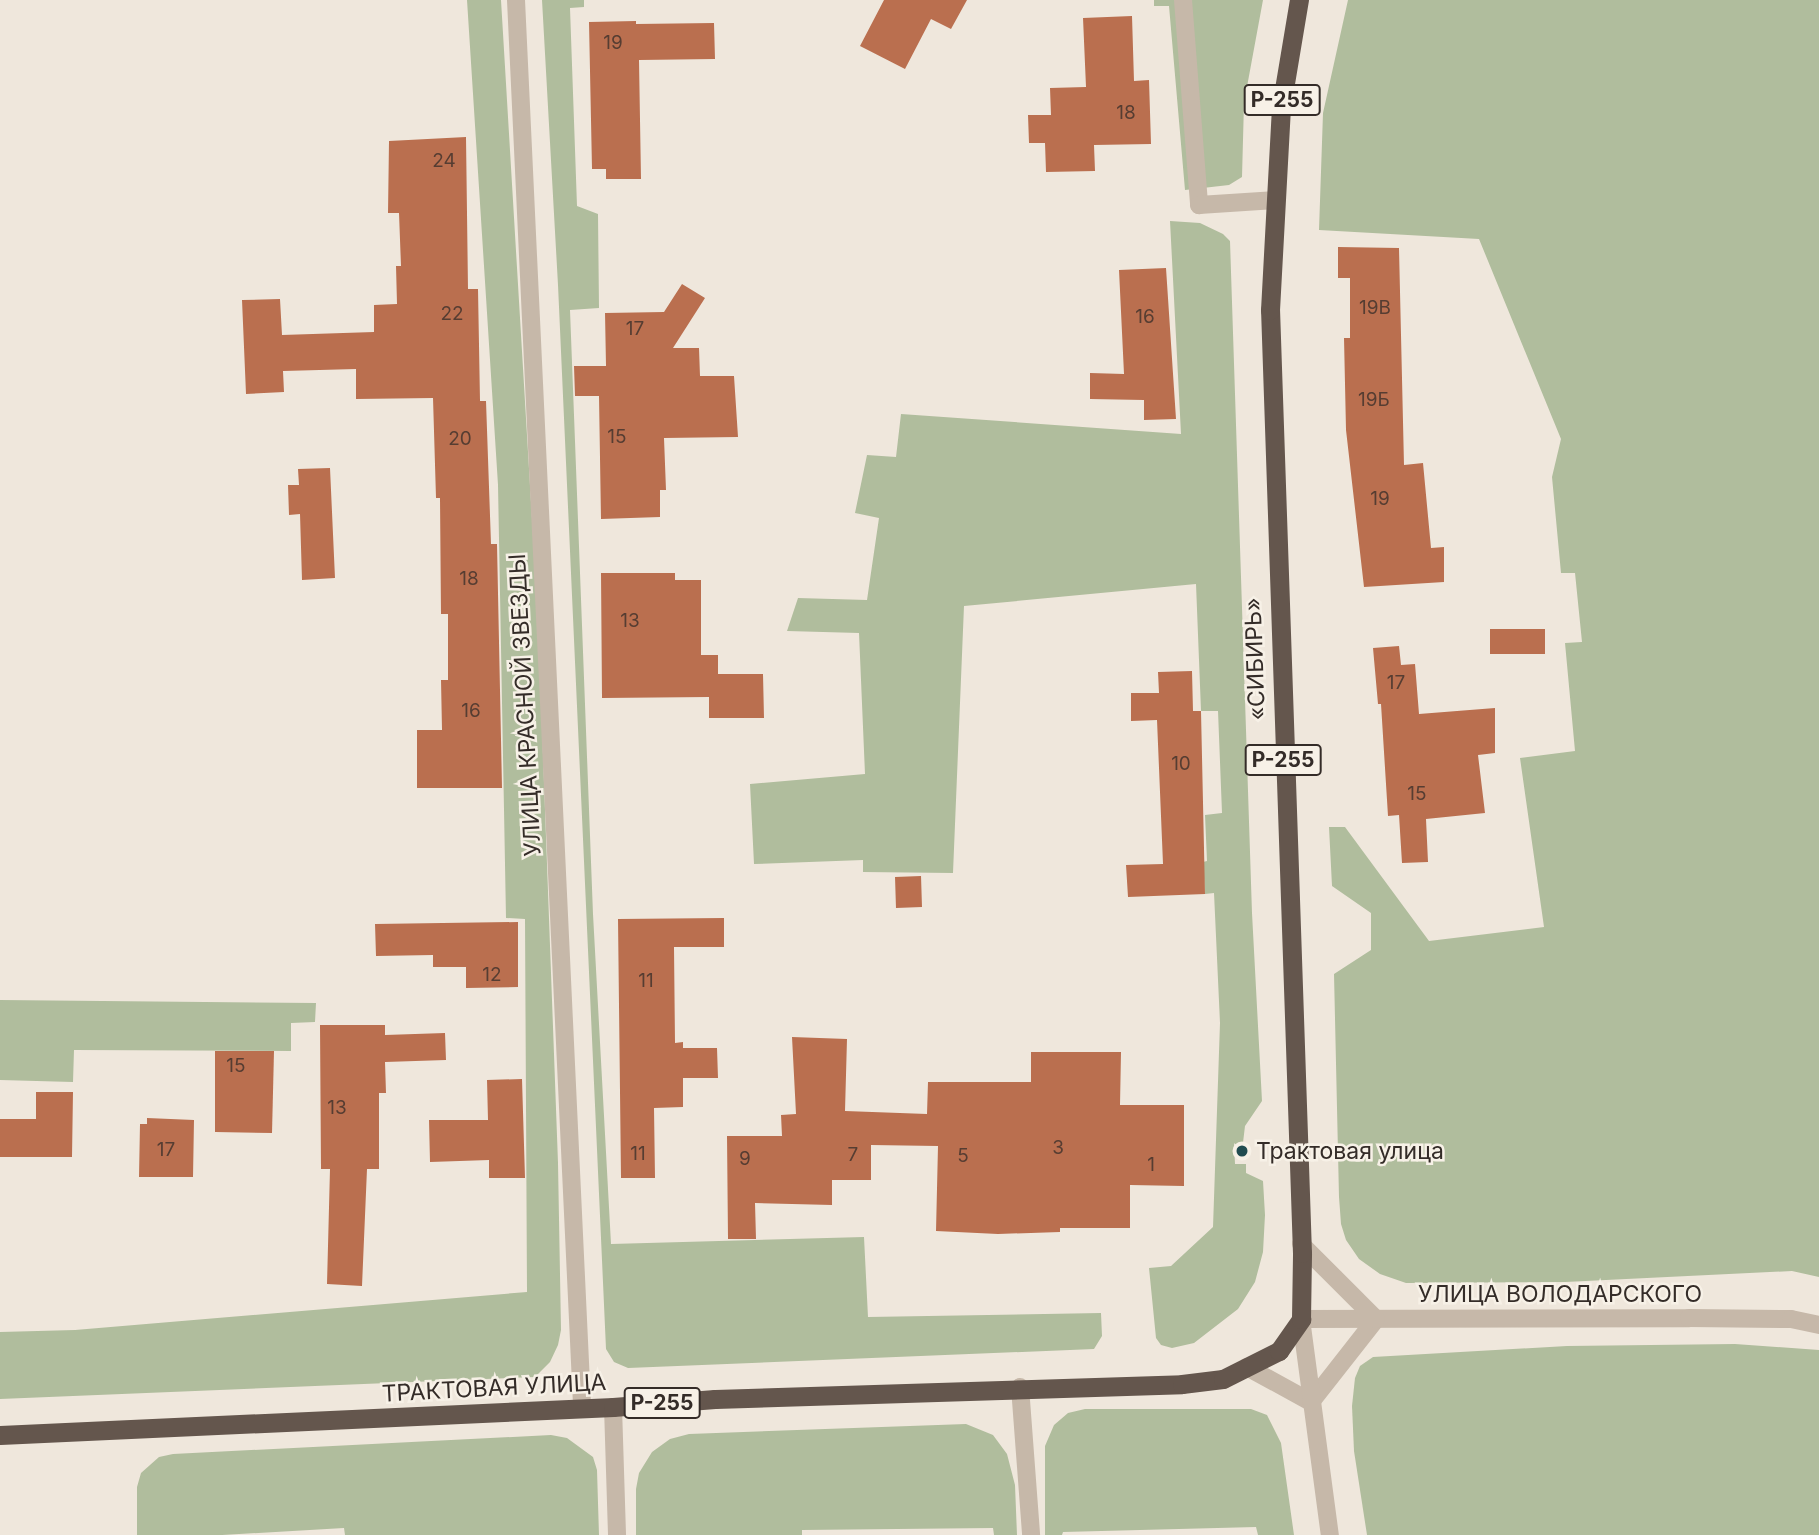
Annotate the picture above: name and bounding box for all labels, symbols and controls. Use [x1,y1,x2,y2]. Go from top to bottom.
house number: 19 [603,32,623,54]
road number: Р-255 [1244,82,1320,118]
house number: 18 [1116,102,1136,124]
house number: 24 [432,150,456,172]
house number: 19В [1359,297,1391,319]
house number: 22 [440,303,464,325]
house number: 16 [1135,306,1155,328]
house number: 17 [626,318,644,340]
house number: 19Б [1358,389,1390,411]
house number: 15 [607,426,627,448]
house number: 20 [448,428,472,450]
house number: 19 [1370,488,1390,510]
street label: УЛИЦА КРАСНОЙ ЗВЕЗДЫ [503,553,547,857]
house number: 18 [459,568,479,590]
street label: «СИБИРЬ» [1239,597,1271,721]
house number: 13 [620,610,640,632]
house number: 17 [1387,672,1405,694]
house number: 16 [461,700,481,722]
road number: Р-255 [1244,742,1322,778]
house number: 10 [1171,753,1191,775]
house number: 15 [1407,783,1427,805]
house number: 12 [482,964,502,986]
house number: 11 [638,970,654,992]
house number: 15 [226,1055,246,1077]
house number: 13 [327,1097,347,1119]
house number: 3 [1052,1137,1064,1159]
place label: Трактовая улица [1256,1137,1444,1165]
house number: 17 [157,1139,175,1161]
house number: 11 [630,1143,646,1165]
marker: Трактовая улица [1234,1143,1250,1159]
house number: 7 [848,1144,858,1166]
house number: 5 [957,1145,969,1167]
house number: 9 [739,1148,751,1170]
house number: 1 [1147,1154,1155,1176]
street label: УЛИЦА ВОЛОДАРСКОГО [1418,1280,1702,1308]
street label: ТРАКТОВАЯ УЛИЦА [381,1368,607,1408]
road number: Р-255 [624,1386,700,1420]

